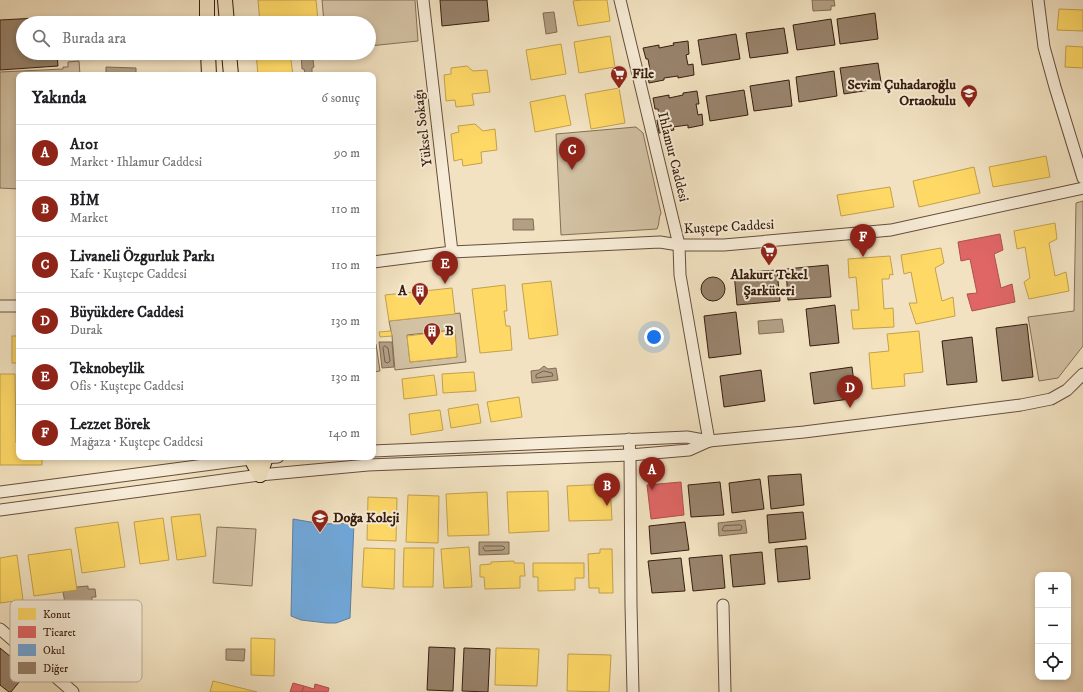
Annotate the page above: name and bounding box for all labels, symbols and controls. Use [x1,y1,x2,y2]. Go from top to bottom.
search box [16,16,376,60]
icon: search [30,27,52,49]
text: Burada ara [62,29,126,48]
supermarket icon: File [609,64,629,89]
place label: File [632,65,654,83]
place label: Sevim Çuhadaroğlu Ortaokulu [848,76,956,110]
school or university icon: Sevim Çuhadaroğlu Ortaokulu [959,83,979,108]
text: Yakında [32,87,86,109]
street label: Yüksel Sokağı [409,88,437,168]
text: 6 sonuç [321,90,360,106]
street label: Ihlamur Caddesi [653,110,693,204]
text: A101 [70,135,99,154]
pin: C [559,137,585,170]
text: A [41,145,49,161]
text: 90 m [334,145,360,161]
text: Market · Ihlamur Caddesi [70,154,202,170]
text: BİM [70,191,99,210]
text: B [41,201,49,217]
text: 110 m [331,201,360,217]
text: Market [70,210,108,226]
street label: Kuştepe Caddesi [683,216,775,238]
pin: F [850,224,876,257]
supermarket icon: Alakurt Tekel Şarküteri [759,241,779,266]
text: Livaneli Özgurluk Parkı [70,247,215,266]
pin: E [432,251,458,284]
text: C [41,257,49,273]
text: 110 m [331,257,360,273]
text: Kafe · Kuştepe Caddesi [70,266,187,282]
place label: Alakurt Tekel Şarküteri [729,266,808,300]
building icon: A [410,281,430,306]
place label: A [397,282,408,300]
text: Büyükdere Caddesi [70,303,184,322]
text: D [40,313,50,329]
text: 130 m [331,313,360,329]
building icon: B [422,321,442,346]
text: Durak [70,322,103,338]
place label: B [445,322,454,340]
your location [644,327,664,347]
text: Teknobeylik [70,359,144,378]
text: E [40,369,50,385]
text: 130 m [331,369,360,385]
pin: D [837,375,863,408]
text: Ofis · Kuştepe Caddesi [70,378,184,394]
text: Lezzet Börek [70,415,150,434]
text: F [41,425,49,441]
text: 140 m [328,425,360,441]
text: Mağaza · Kuştepe Caddesi [70,434,203,450]
pin: A [639,457,665,490]
pin: B [594,473,620,506]
school or university icon: Doğa Koleji [310,508,330,533]
place label: Doğa Koleji [333,509,400,527]
map controls [1035,572,1071,680]
button: + [1035,572,1071,608]
legend [10,600,142,682]
text: Konut [43,608,71,622]
button: − [1035,608,1071,644]
text: Ticaret [43,626,76,640]
text: Okul [43,644,65,658]
button: locate [1035,644,1071,680]
text: Diğer [43,662,69,676]

